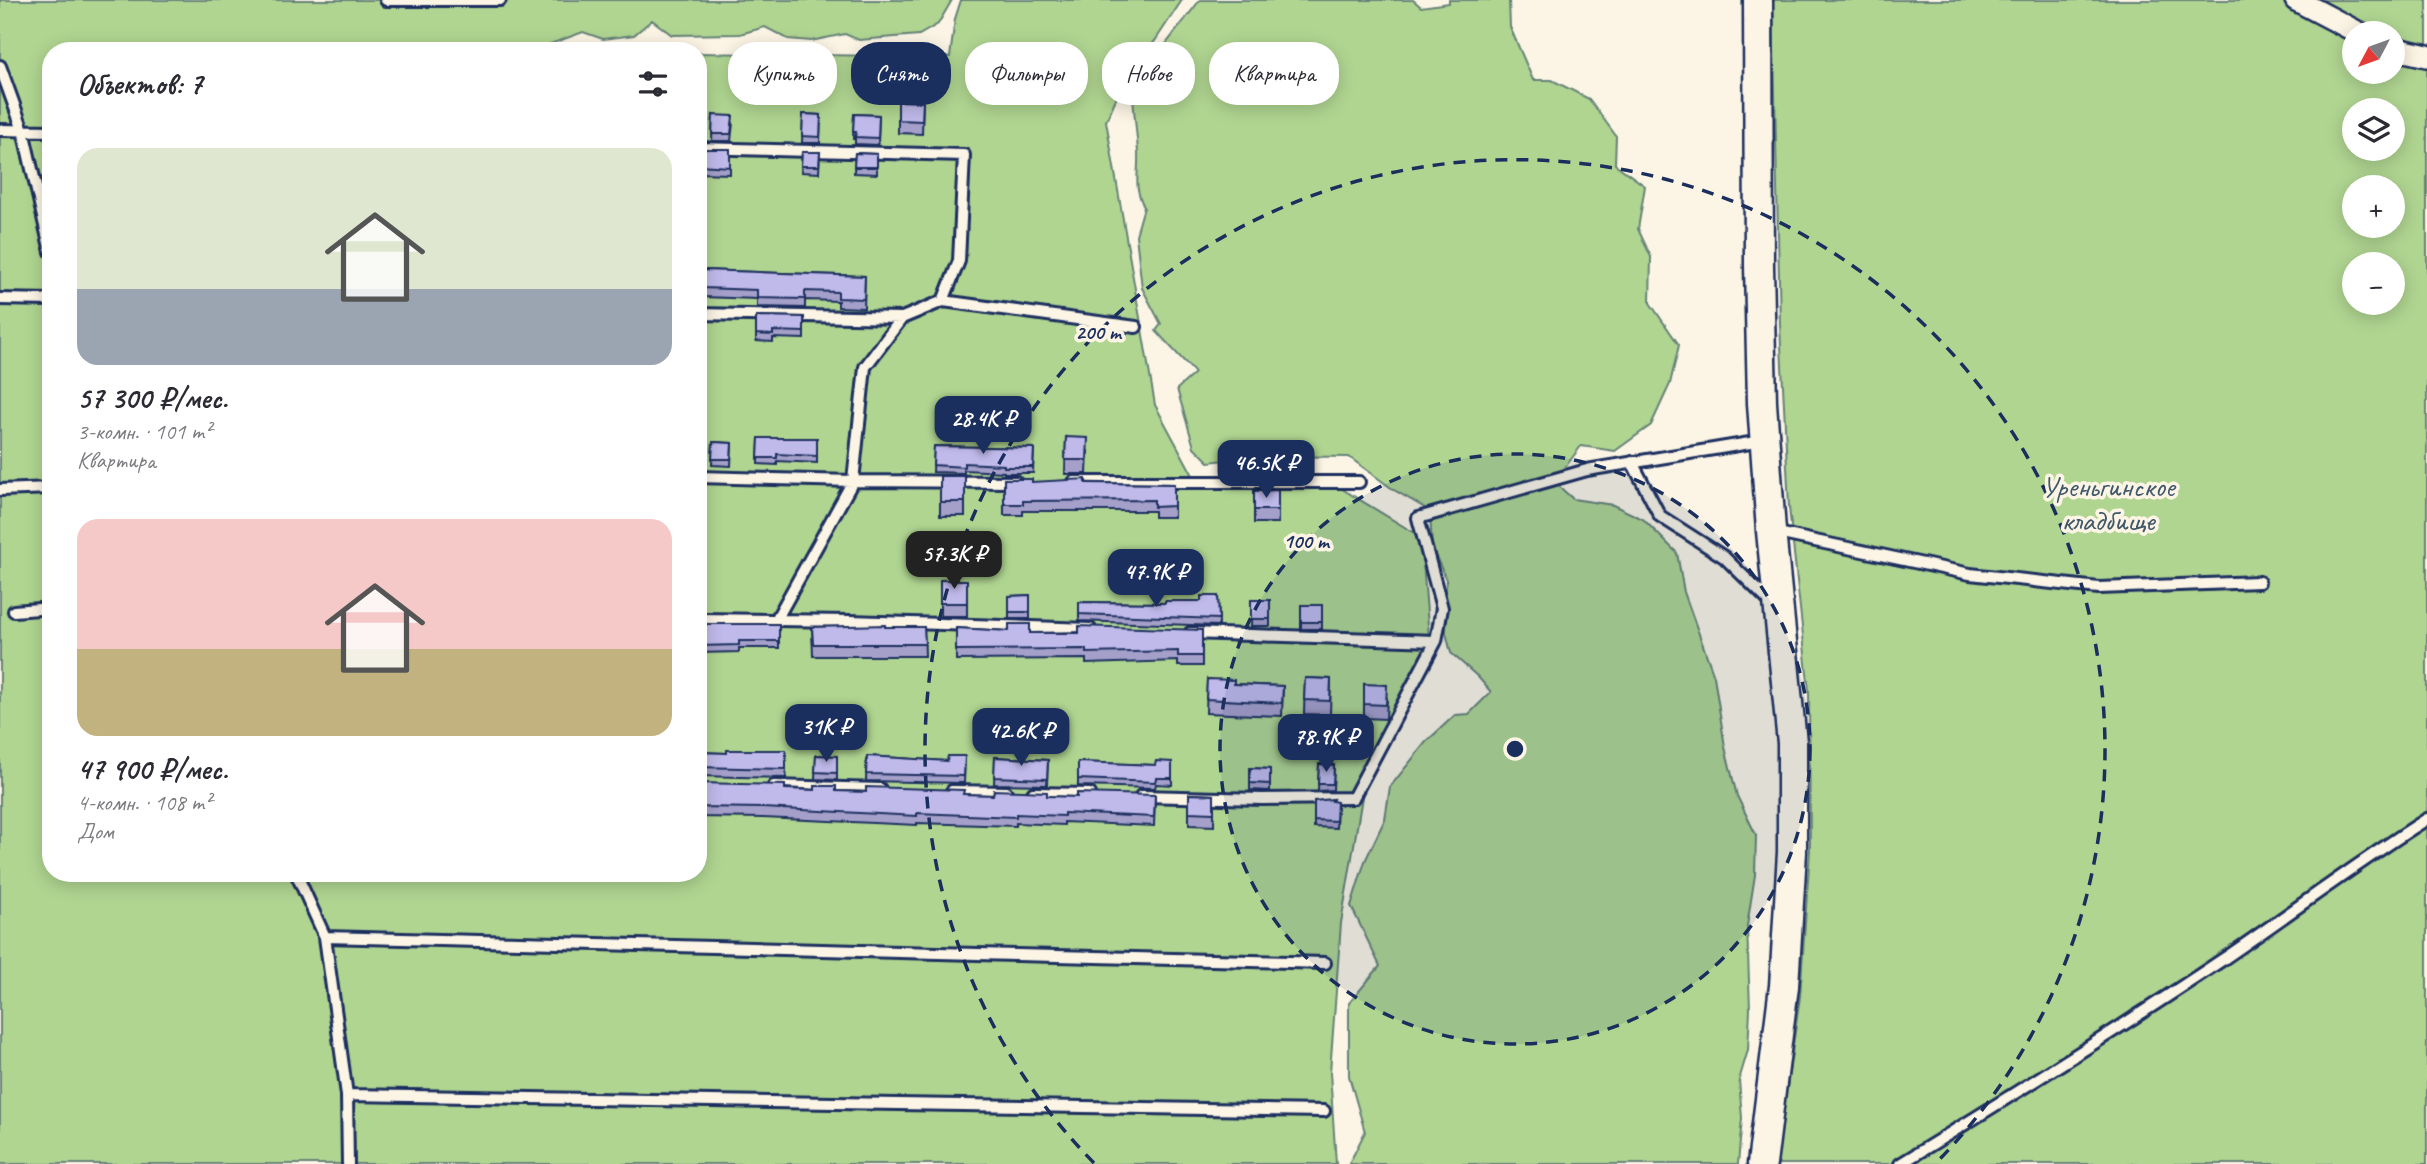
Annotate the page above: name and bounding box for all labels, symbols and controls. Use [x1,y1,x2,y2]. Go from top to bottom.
north arrow [2342,21,2404,84]
map controls [2342,21,2405,315]
chip: Купить [728,42,837,105]
chip: Снять [851,42,951,105]
chip: Фильтры [965,42,1088,105]
chip: Новое [1102,42,1195,105]
chip: Квартира [1209,42,1339,105]
text: Объектов: 7 [77,65,202,103]
icon: filters [634,65,672,103]
button: layers [2342,98,2405,161]
button: + [2342,175,2405,238]
icon: home [312,194,438,320]
button: − [2342,252,2405,315]
text: 200 m [1075,319,1123,345]
text: 57 300 ₽/мес. [77,379,227,417]
pin: 28.4K ₽ [918,396,1048,456]
text: 28.4K ₽ [951,404,1015,433]
text: 3-комн. · 101 m² [77,417,211,446]
pin: 46.5K ₽ [1201,440,1331,500]
text: Квартира [77,446,155,475]
text: 46.5K ₽ [1234,448,1298,477]
park label: Уреньгинское кладбище [2041,467,2177,539]
text: 100 m [1283,528,1331,554]
pin: 57.3K ₽ [889,532,1019,591]
text: 57.3K ₽ [922,539,986,568]
pin: 47.9K ₽ [1091,550,1221,609]
text: 47.9K ₽ [1124,557,1188,586]
icon: home [312,565,438,691]
pin: 31K ₽ [777,704,875,764]
pin: 42.6K ₽ [956,708,1086,768]
text: 31K ₽ [801,712,851,741]
pin: 78.9K ₽ [1261,714,1391,774]
text: 42.6K ₽ [988,716,1054,745]
text: 78.9K ₽ [1294,722,1358,751]
centre of rings [1503,737,1527,761]
text: 47 900 ₽/мес. [77,750,228,788]
text: 4-комн. · 108 m² [77,788,211,817]
text: Дом [77,817,114,846]

